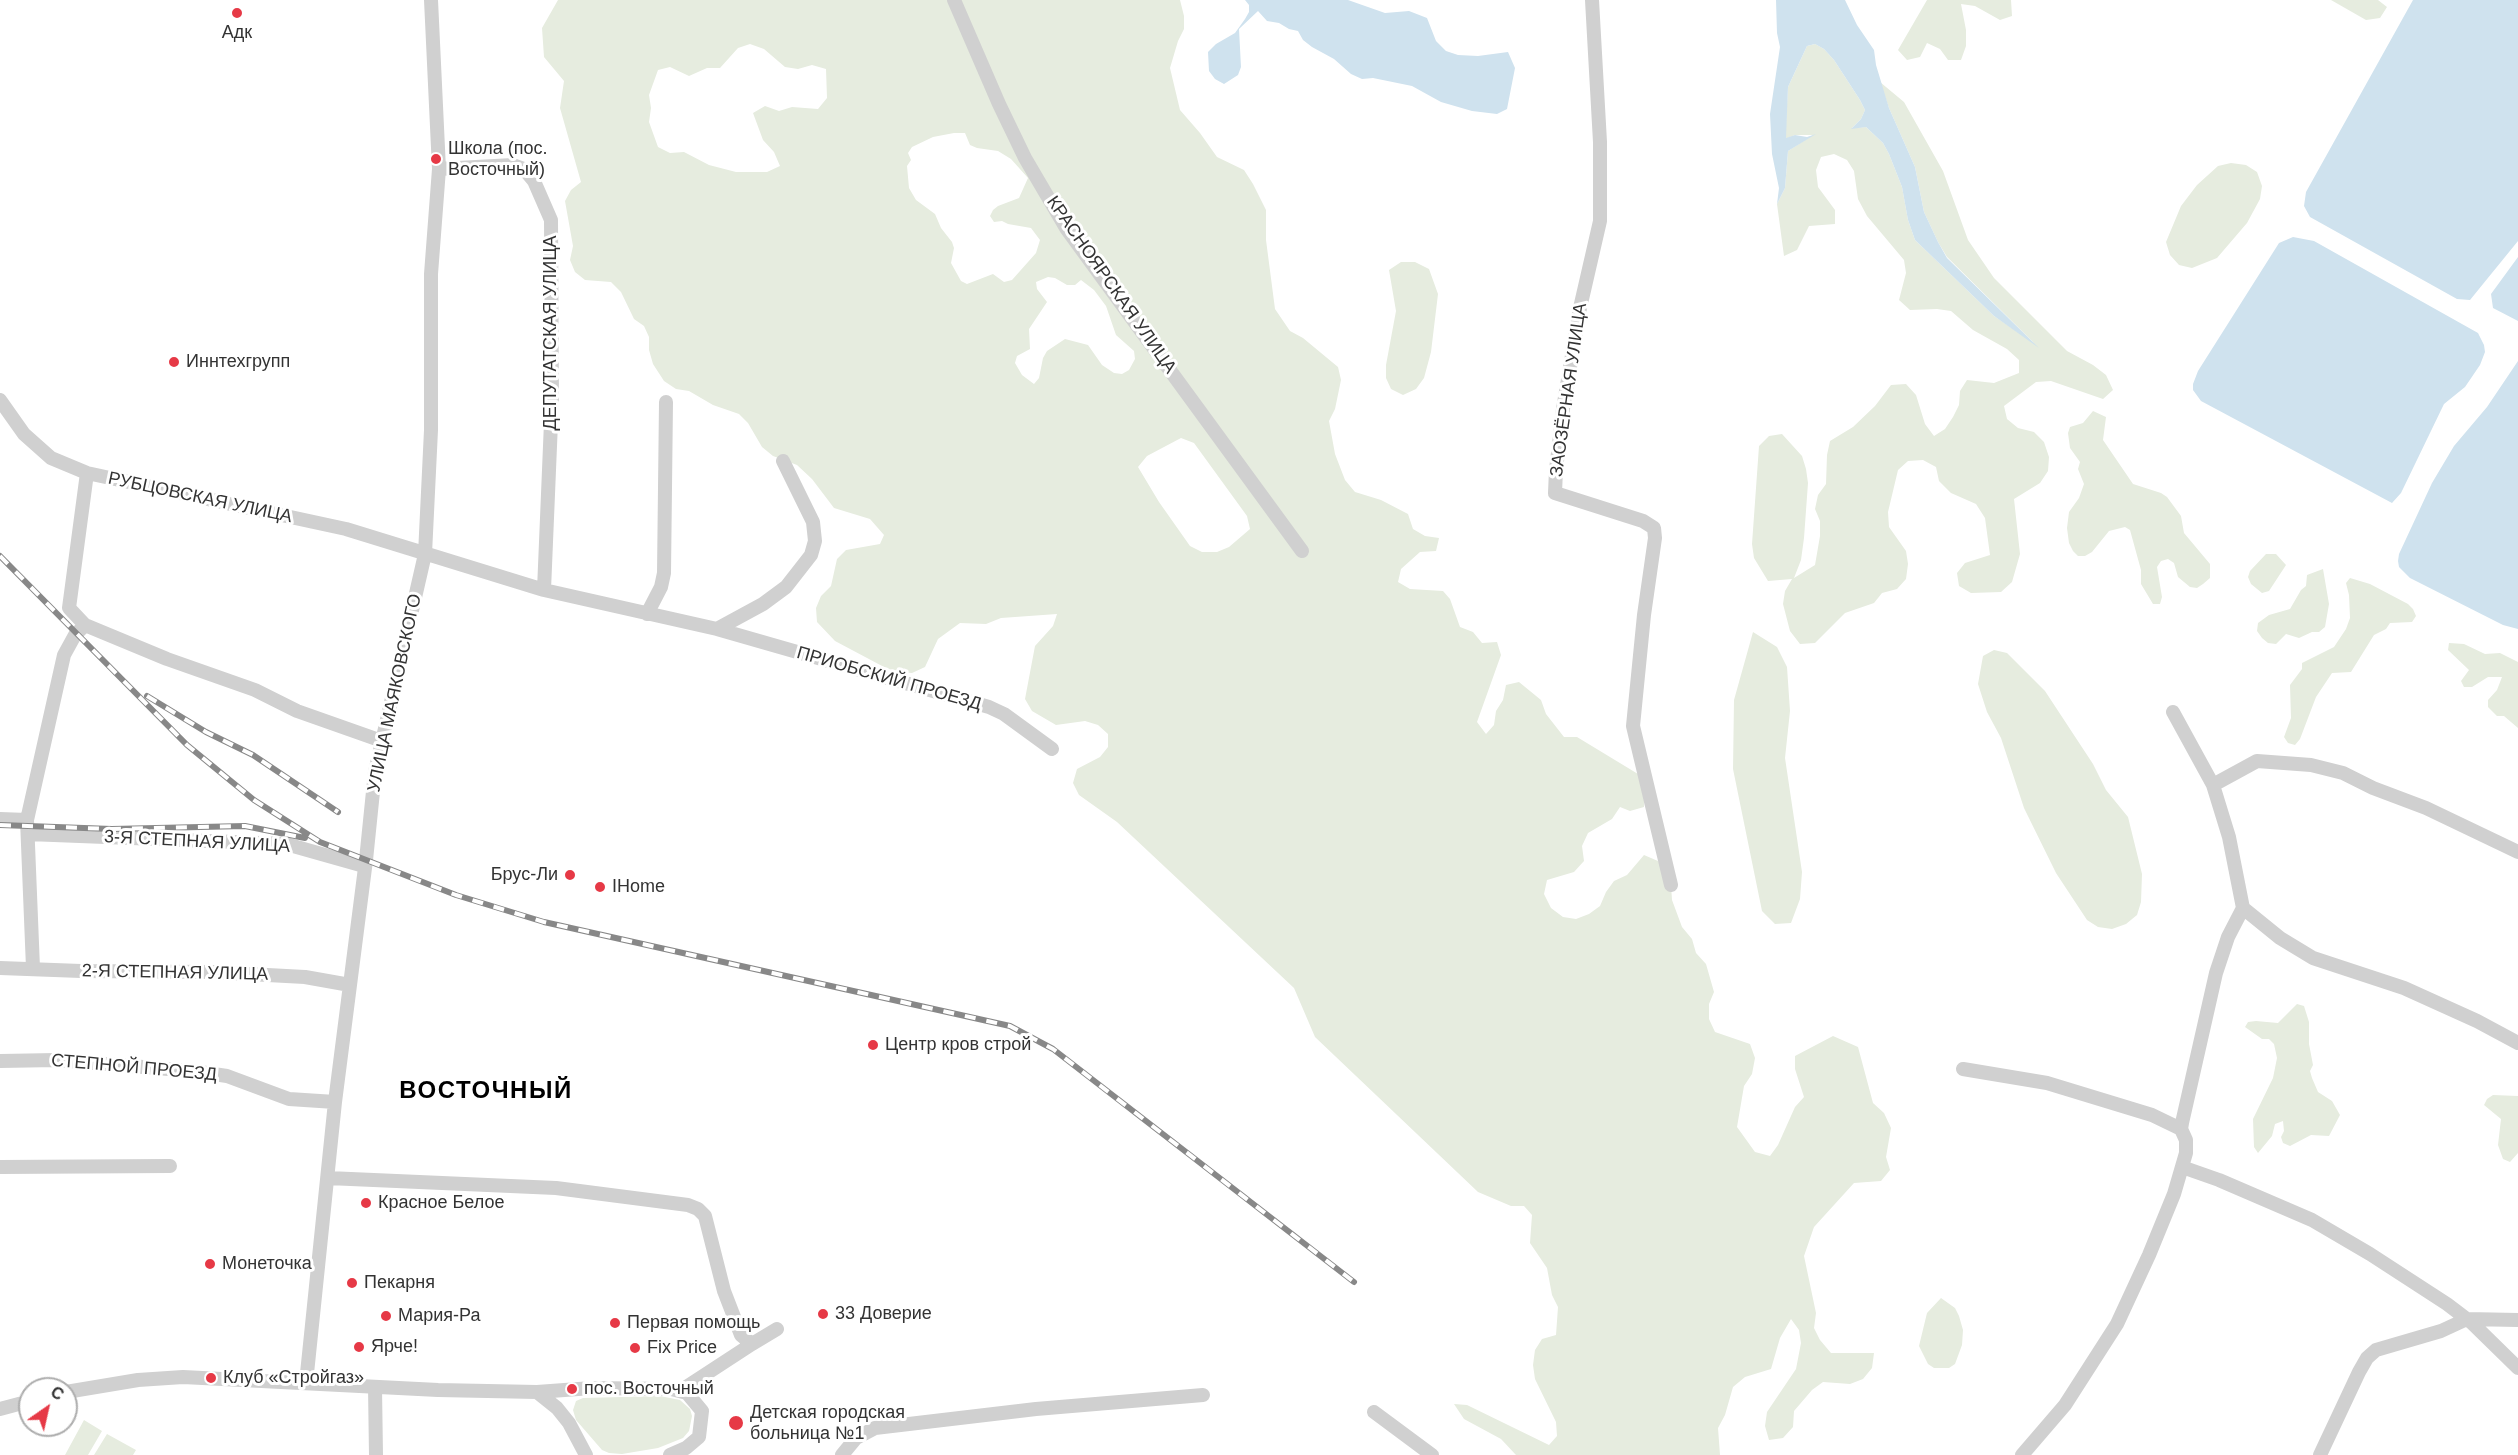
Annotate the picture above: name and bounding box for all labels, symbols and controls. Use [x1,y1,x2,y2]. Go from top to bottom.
marker: Адк [230,6,244,20]
place label: Адк [222,22,252,44]
place label: Школа (пос. Восточный) [448,138,547,180]
marker: Школа (пос. Восточный) [429,152,443,166]
street label: КРАСНОЯРСКАЯ УЛИЦА [1041,192,1181,378]
street label: ДЕПУТАТСКАЯ УЛИЦА [540,236,562,430]
street label: ЗАОЗЁРНАЯ УЛИЦА [1546,302,1592,478]
place label: Иннтехгрупп [186,351,290,373]
marker: Иннтехгрупп [167,355,181,369]
street label: РУБЦОВСКАЯ УЛИЦА [106,468,294,528]
street label: УЛИЦА МАЯКОВСКОГО [363,592,427,794]
street label: ПРИОБСКИЙ ПРОЕЗД [794,642,984,716]
street label: 3-Я СТЕПНАЯ УЛИЦА [103,826,291,858]
place label: Брус-Ли [491,864,558,886]
marker: Брус-Ли [563,868,577,882]
place label: IHome [612,876,665,898]
marker: IHome [593,880,607,894]
street label: 2-Я СТЕПНАЯ УЛИЦА [82,961,268,985]
place label: Центр кров строй [885,1034,1031,1056]
marker: Центр кров строй [866,1038,880,1052]
street label: СТЕПНОЙ ПРОЕЗД [50,1050,218,1086]
district label: ВОСТОЧНЫЙ [399,1077,573,1105]
place label: Красное Белое [378,1192,504,1214]
marker: Красное Белое [359,1196,373,1210]
place label: Монеточка [222,1253,312,1275]
marker: Монеточка [203,1257,217,1271]
place label: Пекарня [364,1272,435,1294]
marker: Пекарня [345,1276,359,1290]
place label: 33 Доверие [835,1303,932,1325]
place label: Мария-Ра [398,1305,480,1327]
marker: 33 Доверие [816,1307,830,1321]
marker: Мария-Ра [379,1309,393,1323]
place label: Первая помощь [627,1312,760,1334]
marker: Первая помощь [608,1316,622,1330]
place label: Ярче! [371,1336,418,1358]
place label: Fix Price [647,1337,717,1359]
marker: Ярче! [352,1340,366,1354]
marker: Fix Price [628,1341,642,1355]
place label: Клуб «Стройгаз» [223,1367,364,1389]
marker: Клуб «Стройгаз» [204,1371,218,1385]
north arrow [18,1377,78,1437]
place label: пос. Восточный [584,1378,714,1400]
marker: пос. Восточный [565,1382,579,1396]
text: С [48,1383,67,1404]
place label: Детская городская больница №1 [750,1402,905,1444]
marker: Детская городская больница №1 [727,1414,745,1432]

